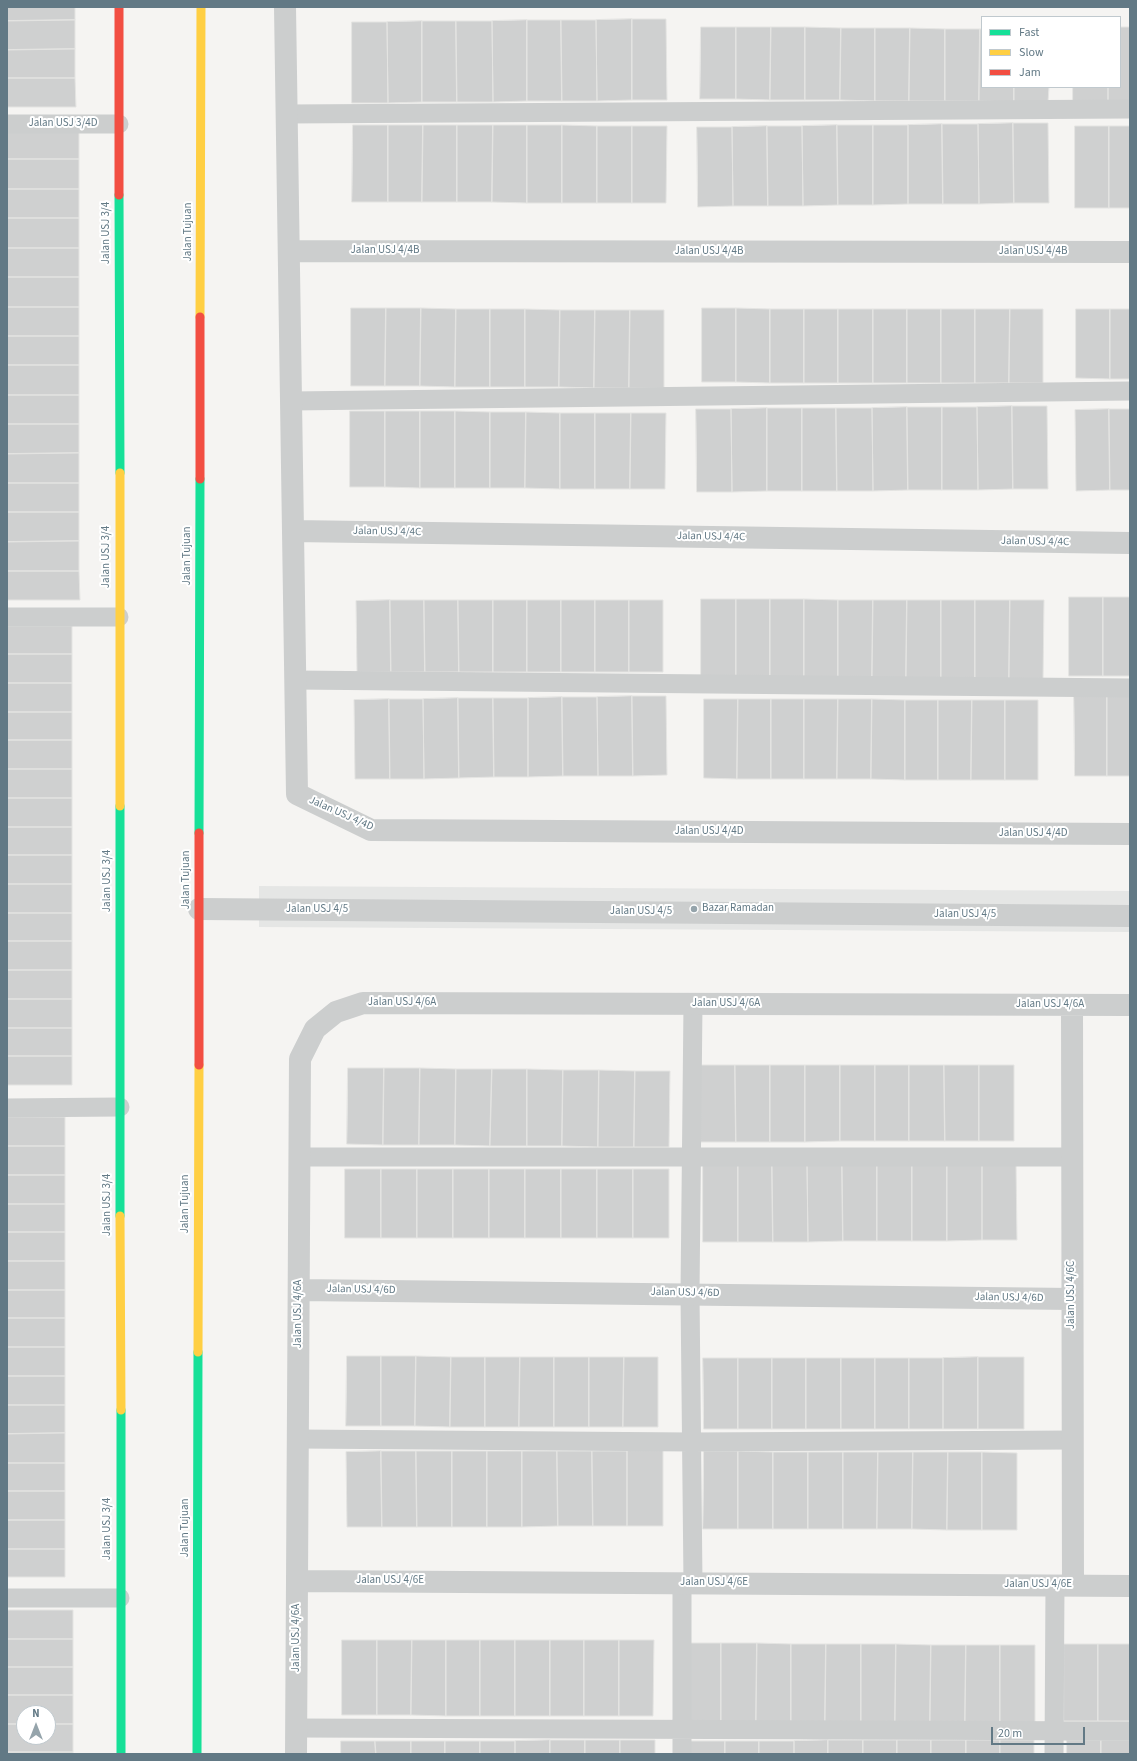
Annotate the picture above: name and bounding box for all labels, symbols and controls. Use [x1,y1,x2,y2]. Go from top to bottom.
legend [981,16,1121,88]
text: Fast [1019,24,1039,41]
text: Slow [1019,44,1044,61]
text: Jam [1019,64,1041,81]
street label: Jalan USJ 3/4D [28,117,98,131]
street label: Jalan USJ 3/4 [100,202,114,264]
street label: Jalan Tujuan [182,202,196,262]
street label: Jalan USJ 4/4B [351,244,419,258]
street label: Jalan USJ 4/4B [675,245,743,259]
street label: Jalan USJ 4/4B [999,245,1067,259]
street label: Jalan USJ 4/4C [353,525,421,539]
street label: Jalan USJ 3/4 [100,526,114,588]
street label: Jalan Tujuan [181,526,195,586]
street label: Jalan USJ 4/4C [677,530,745,544]
street label: Jalan USJ 4/4C [1001,535,1069,549]
street label: Jalan USJ 4/4D [307,794,375,834]
street label: Jalan USJ 4/4D [674,825,744,839]
street label: Jalan USJ 4/4D [998,827,1068,841]
street label: Jalan USJ 3/4 [101,850,115,912]
street label: Jalan Tujuan [180,850,194,910]
place label: Bazar Ramadan [702,902,774,916]
street label: Jalan USJ 4/5 [286,903,348,917]
marker: Bazar Ramadan [689,904,699,914]
street label: Jalan USJ 4/5 [610,905,672,919]
street label: Jalan USJ 4/5 [934,908,996,922]
street label: Jalan USJ 4/6A [368,996,436,1010]
street label: Jalan USJ 4/6A [692,997,760,1011]
street label: Jalan USJ 4/6A [1016,998,1084,1012]
street label: Jalan USJ 3/4 [101,1174,115,1236]
street label: Jalan Tujuan [179,1174,193,1234]
street label: Jalan USJ 4/6C [1065,1261,1079,1329]
street label: Jalan USJ 4/6A [292,1280,306,1348]
street label: Jalan USJ 4/6D [326,1283,396,1297]
street label: Jalan USJ 4/6D [650,1286,720,1300]
street label: Jalan USJ 4/6D [974,1291,1044,1305]
street label: Jalan USJ 3/4 [101,1498,115,1560]
street label: Jalan Tujuan [179,1498,193,1558]
street label: Jalan USJ 4/6E [356,1574,424,1588]
street label: Jalan USJ 4/6E [680,1576,748,1590]
street label: Jalan USJ 4/6E [1004,1578,1072,1592]
street label: Jalan USJ 4/6A [290,1604,304,1672]
north arrow [16,1705,56,1745]
text: N [32,1706,40,1721]
scale bar [993,1719,1087,1745]
text: 20 m [998,1725,1022,1742]

